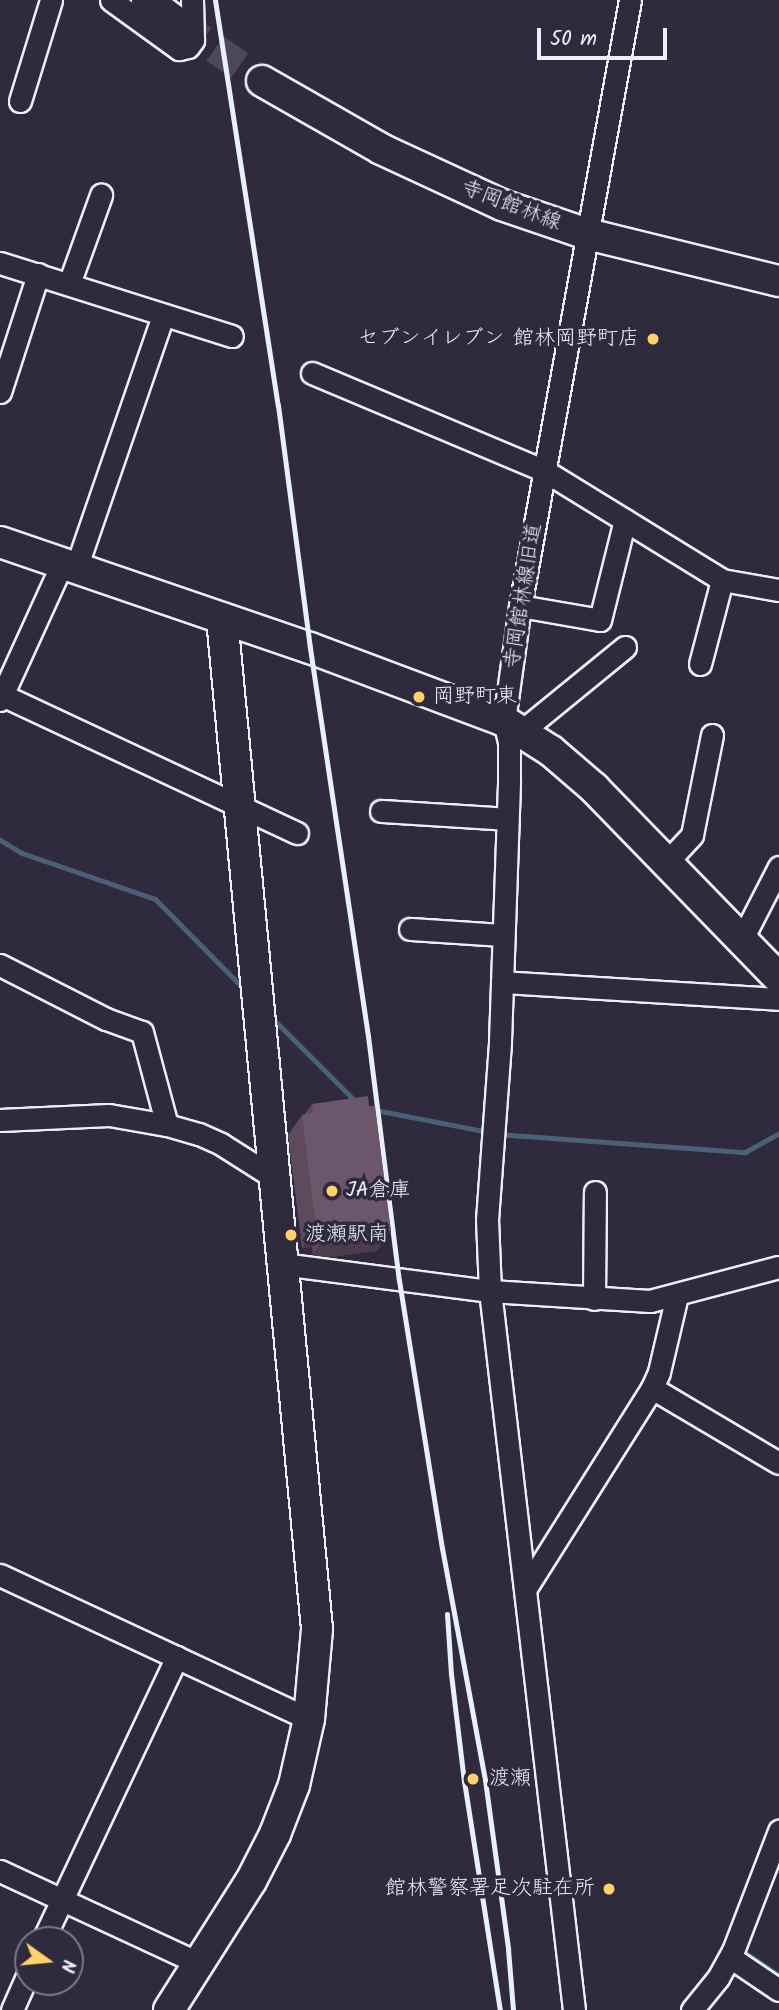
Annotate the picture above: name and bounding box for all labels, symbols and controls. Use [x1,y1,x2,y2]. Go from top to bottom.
scale bar [541,14,670,58]
text: 50 m [550,23,597,56]
street label: 寺岡館林線 [457,175,565,237]
place label: セブンイレブン 館林岡野町店 [358,326,639,352]
marker: セブンイレブン 館林岡野町店 [645,331,661,347]
street label: 寺岡館林線旧道 [500,521,548,671]
place label: 岡野町東 [433,684,517,710]
marker: 岡野町東 [411,689,427,705]
place label: JA倉庫 [346,1178,411,1204]
marker: JA倉庫 [324,1183,340,1199]
place label: 渡瀬駅南 [305,1222,389,1248]
marker: 渡瀬駅南 [283,1227,299,1243]
place label: 渡瀬 [489,1766,531,1792]
marker: 渡瀬 [463,1769,483,1789]
place label: 館林警察署足次駐在所 [385,1876,595,1902]
marker: 館林警察署足次駐在所 [601,1881,617,1897]
north arrow [14,1926,84,1996]
text: N [51,1956,83,1976]

